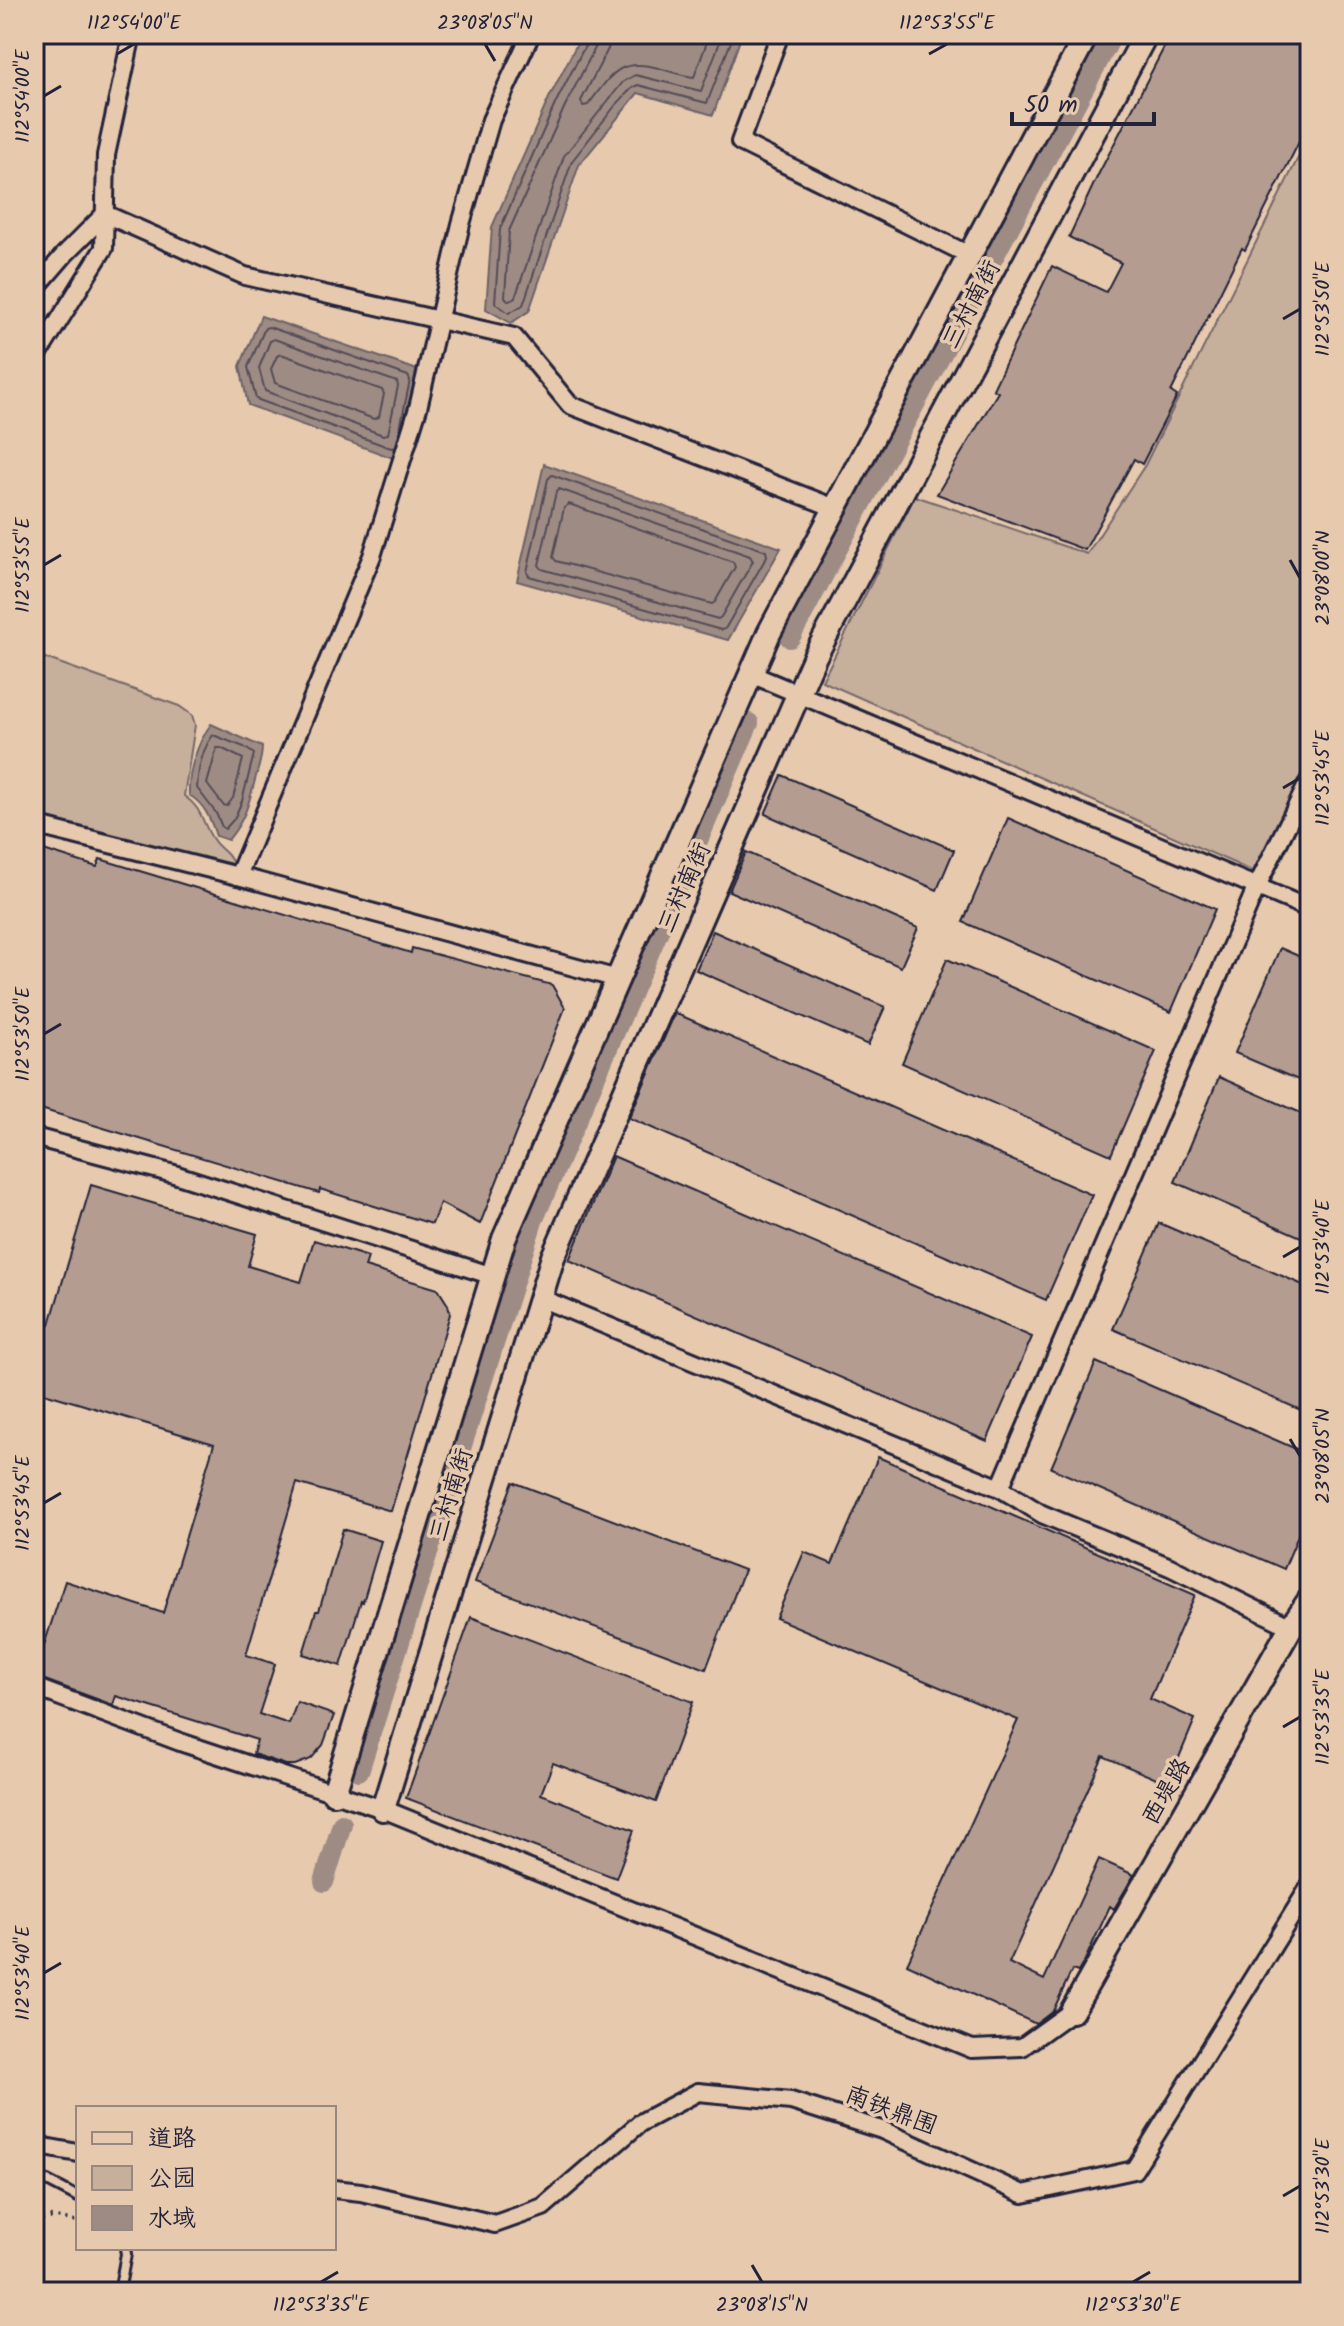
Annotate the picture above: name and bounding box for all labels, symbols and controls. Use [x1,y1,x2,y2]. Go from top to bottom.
text: 112°54'00"E [87,8,182,40]
text: 23°08'05"N [437,8,533,40]
text: 112°53'55"E [899,8,996,40]
text: 112°54'00"E [8,48,40,143]
scale bar [1012,76,1154,126]
text: 50 m [1024,86,1078,125]
street label: 三村南街 [932,253,1012,357]
text: 112°53'50"E [1308,260,1340,357]
text: 112°53'55"E [8,516,40,613]
text: 23°08'00"N [1308,531,1340,625]
text: 112°53'45"E [1308,729,1340,826]
street label: 三村南街 [648,836,722,940]
text: 112°53'50"E [8,985,40,1082]
text: 112°53'40"E [1308,1198,1340,1295]
text: 23°08'05"N [1308,1408,1340,1504]
street label: 三村南街 [419,1443,485,1547]
text: 112°53'45"E [8,1454,40,1551]
text: 112°53'35"E [1308,1667,1340,1765]
street label: 西堤路 [1132,1751,1202,1833]
text: 112°53'40"E [8,1924,40,2021]
street label: 南铁鼎围 [839,2076,943,2146]
legend [76,2106,336,2250]
text: 道路 [148,2120,196,2159]
text: 112°53'30"E [1308,2137,1340,2234]
text: 公园 [148,2160,196,2199]
text: 水域 [148,2200,196,2239]
text: 112°53'35"E [273,2290,371,2322]
text: 23°08'15"N [716,2290,808,2322]
text: 112°53'30"E [1085,2290,1182,2322]

